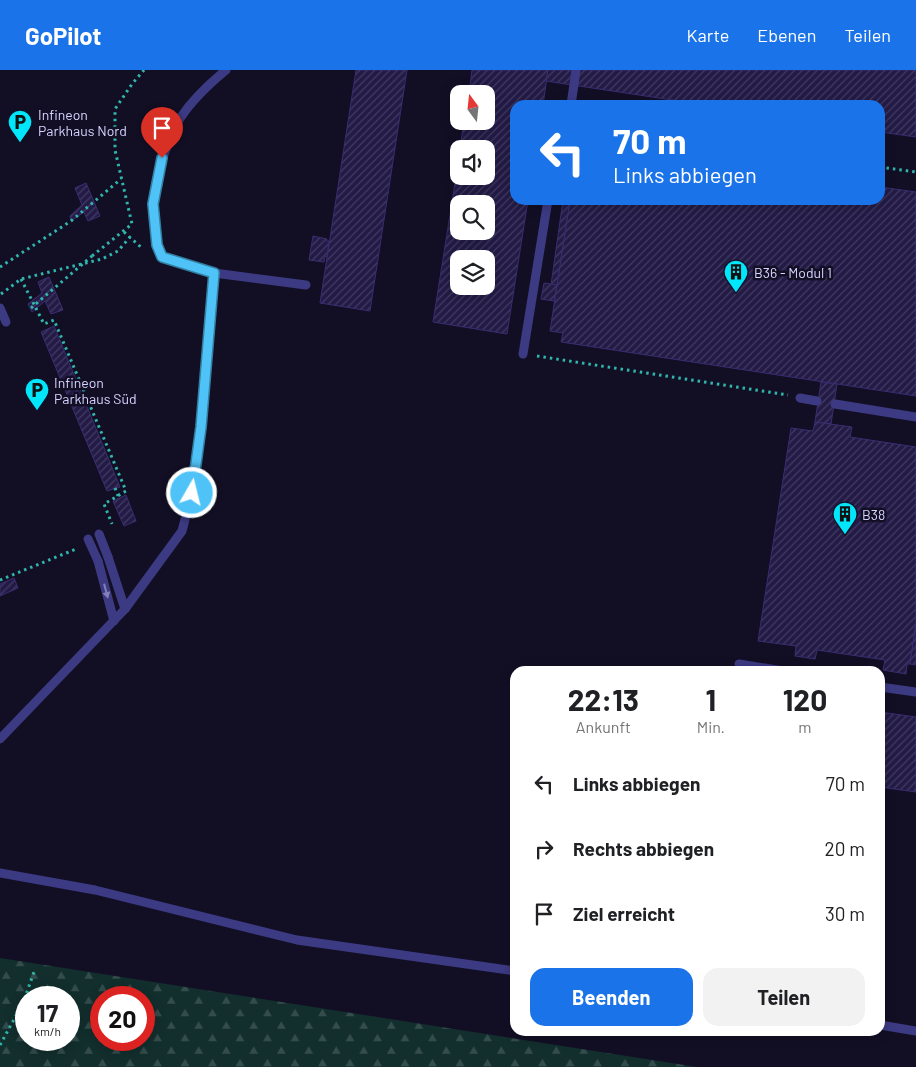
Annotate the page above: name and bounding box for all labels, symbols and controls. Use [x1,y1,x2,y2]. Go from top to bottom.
text: GoPilot [25,21,102,50]
text: Karte [686,24,729,46]
text: Ebenen [757,24,816,46]
text: Teilen [844,24,891,46]
north arrow [450,85,495,130]
map controls [450,85,495,295]
place label: Infineon Parkhaus Nord [38,106,127,139]
pin [141,107,183,158]
parking icon: Infineon Parkhaus Nord [7,109,33,143]
icon: arrive [148,114,176,142]
text: 70 m [613,119,687,161]
icon: left [530,120,595,185]
button: sound [450,140,495,185]
text: Links abbiegen [613,161,757,187]
button: search [450,195,495,240]
button: layers [450,250,495,295]
building icon: B36 - Modul 1 [723,259,749,293]
place label: B36 - Modul 1 [754,264,832,281]
place label: Infineon Parkhaus Süd [54,374,137,407]
parking icon: Infineon Parkhaus Süd [24,377,50,411]
position arrow [165,466,217,518]
building icon: B38 [832,501,858,535]
place label: B38 [862,506,885,523]
one-way arrow [102,583,110,599]
text: 22:13 [568,681,639,717]
text: 1 [706,681,716,717]
text: 120 [783,681,827,717]
text: Ankunft [576,717,631,736]
text: Min. [697,717,725,736]
text: m [798,717,812,736]
icon: left [530,770,558,798]
text: Links abbiegen [573,772,700,795]
text: 70 m [826,772,865,795]
icon: right [530,835,558,863]
text: Rechts abbiegen [573,837,714,860]
text: 20 m [825,837,865,860]
icon: arrive [530,900,558,928]
text: Ziel erreicht [573,902,675,925]
text: 30 m [825,902,865,925]
button: Beenden [530,968,693,1026]
button: Teilen [703,968,865,1026]
speed limit sign: 20 [90,986,155,1051]
text: 17 [37,997,58,1027]
text: km/h [34,1024,61,1038]

